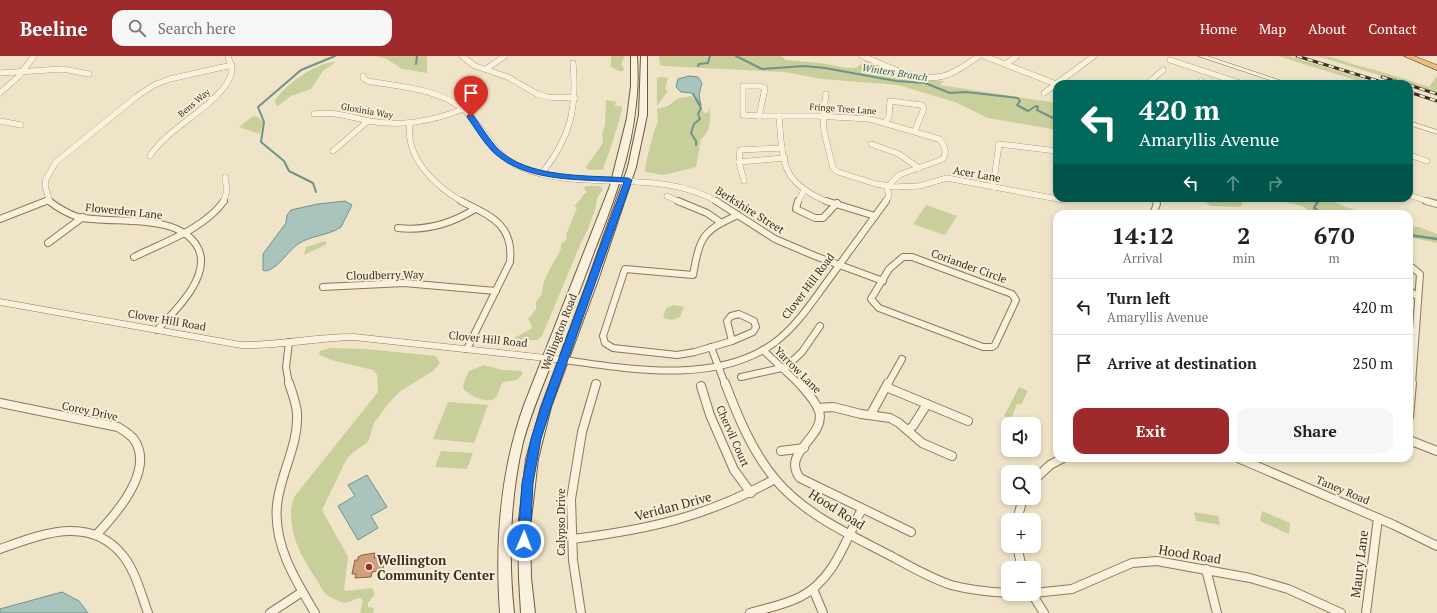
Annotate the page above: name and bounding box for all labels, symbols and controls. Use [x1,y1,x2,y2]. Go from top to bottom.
search box [112,10,392,46]
text: Beeline [20,16,88,41]
icon: search [126,17,148,39]
text: Search here [158,18,236,38]
text: Home [1200,19,1237,38]
text: Map [1259,19,1286,38]
text: About [1308,19,1346,38]
text: Contact [1368,19,1417,38]
water label: Winters Branch [861,61,929,84]
pin [454,76,488,117]
icon: arrive [460,82,482,104]
street label: Bens Way [175,86,213,120]
text: 420 m [1139,91,1220,128]
icon: left [1073,96,1125,148]
street label: Gloxinia Way [340,101,395,122]
street label: Fringe Tree Lane [809,101,877,117]
text: Amaryllis Avenue [1139,127,1279,151]
street label: Acer Lane [952,163,1002,185]
icon: left [1180,172,1202,194]
icon: ahead [1222,172,1244,194]
icon: right [1264,172,1286,194]
street label: Berkshire Street [713,183,787,237]
street label: Flowerden Lane [85,200,164,222]
text: 14:12 [1111,219,1174,251]
text: 2 [1237,219,1251,251]
text: 670 [1314,219,1354,251]
street label: Coriander Circle [929,246,1009,286]
text: Arrival [1123,249,1163,267]
text: min [1232,249,1255,267]
text: m [1329,249,1340,267]
street label: Clover Hill Road [779,250,837,322]
street label: Cloudberry Way [346,267,425,283]
text: Turn left [1107,288,1171,308]
street label: Wellington Road [538,292,580,372]
icon: left [1073,296,1095,318]
text: 420 m [1352,297,1393,317]
street label: Clover Hill Road [127,306,207,334]
text: Amaryllis Avenue [1107,308,1208,326]
street label: Clover Hill Road [448,328,528,350]
street label: Yarrow Lane [772,344,825,397]
icon: arrive [1073,352,1095,374]
text: Arrive at destination [1107,353,1257,373]
text: 250 m [1352,353,1393,373]
street label: Corey Drive [61,398,120,424]
street label: Chervil Court [713,403,753,469]
button: Exit [1073,408,1229,454]
button: Share [1237,408,1393,454]
map controls [1001,417,1041,601]
button: sound [1001,417,1041,457]
button: search [1001,465,1041,505]
street label: Taney Road [1314,472,1372,508]
street label: Hood Road [805,485,869,533]
street label: Veridan Drive [633,487,713,525]
street label: Calypso Drive [554,488,568,556]
button: + [1001,513,1041,553]
position arrow [503,520,545,562]
street label: Maury Lane [1346,529,1372,599]
street label: Hood Road [1157,540,1223,568]
place label: Wellington Community Center [377,551,495,584]
button: − [1001,561,1041,601]
marker: Wellington Community Center [364,562,374,572]

